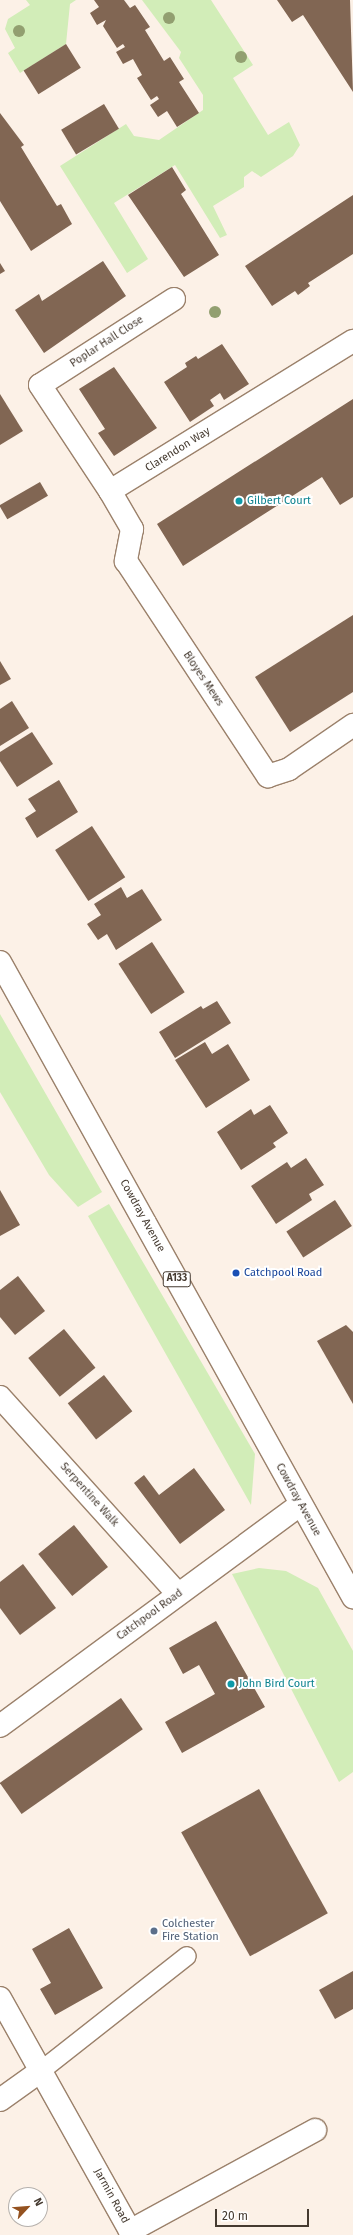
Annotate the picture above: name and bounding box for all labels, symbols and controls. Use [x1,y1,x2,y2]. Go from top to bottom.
street label: Poplar Hall Close [68,313,146,371]
street label: Clarendon Way [143,425,213,475]
place label: Gilbert Court [247,494,311,508]
marker: Gilbert Court [234,496,244,506]
street label: Bloyes Mews [180,649,226,709]
street label: Cowdray Avenue [117,1177,167,1255]
place label: Catchpool Road [244,1266,322,1280]
marker: Catchpool Road [231,1268,241,1278]
road number: A133 [162,1271,192,1287]
street label: Serpentine Walk [57,1460,121,1530]
street label: Cowdray Avenue [273,1461,323,1539]
street label: Catchpool Road [114,1587,186,1643]
place label: John Bird Court [239,1677,315,1691]
marker: John Bird Court [226,1679,236,1689]
place label: Colchester Fire Station [162,1918,219,1944]
marker: Colchester Fire Station [149,1926,159,1936]
street label: Jarmin Road [90,2166,132,2226]
north arrow [8,2187,48,2227]
text: N [31,2196,46,2208]
scale bar [217,2201,311,2227]
text: 20 m [222,2209,248,2223]

